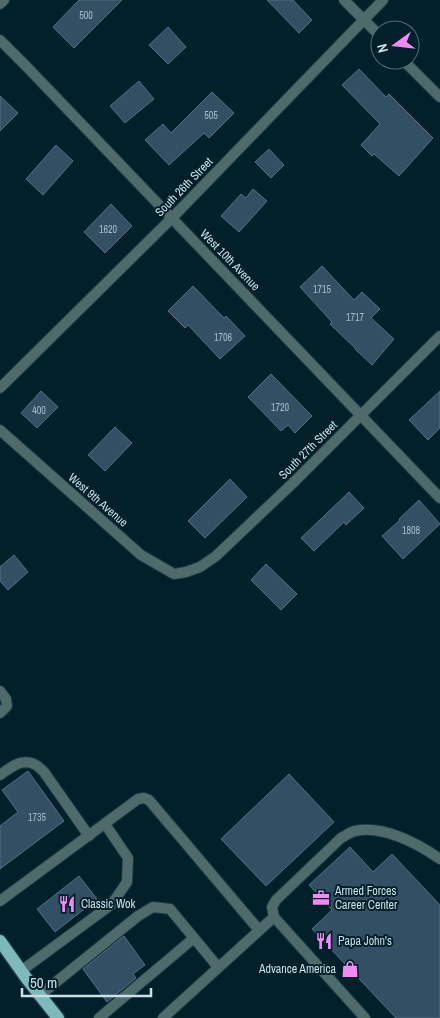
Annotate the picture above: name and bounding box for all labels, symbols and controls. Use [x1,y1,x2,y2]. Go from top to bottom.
house number: 500 [79,9,93,22]
north arrow [370,20,420,70]
text: N [373,42,392,55]
house number: 505 [204,109,218,122]
street label: South 26th Street [152,154,217,220]
house number: 1620 [99,223,118,236]
street label: West 10th Avenue [197,226,263,294]
house number: 1715 [313,283,332,296]
house number: 1717 [346,311,365,324]
house number: 1706 [214,331,233,344]
house number: 1720 [271,401,290,414]
house number: 400 [32,404,46,417]
street label: South 27th Street [275,417,341,483]
street label: West 9th Avenue [65,470,131,530]
house number: 1808 [402,524,421,537]
house number: 1735 [28,811,47,824]
place label: Armed Forces Career Center [334,883,398,913]
office icon: Armed Forces Career Center [311,888,331,908]
restaurant icon: Classic Wok [57,894,77,914]
place label: Classic Wok [81,896,136,912]
restaurant icon: Papa John's [314,931,334,951]
place label: Papa John's [338,933,392,949]
shop icon: Advance America [340,959,360,979]
place label: Advance America [258,961,337,977]
scale bar [22,966,151,998]
text: 50 m [30,972,57,993]

